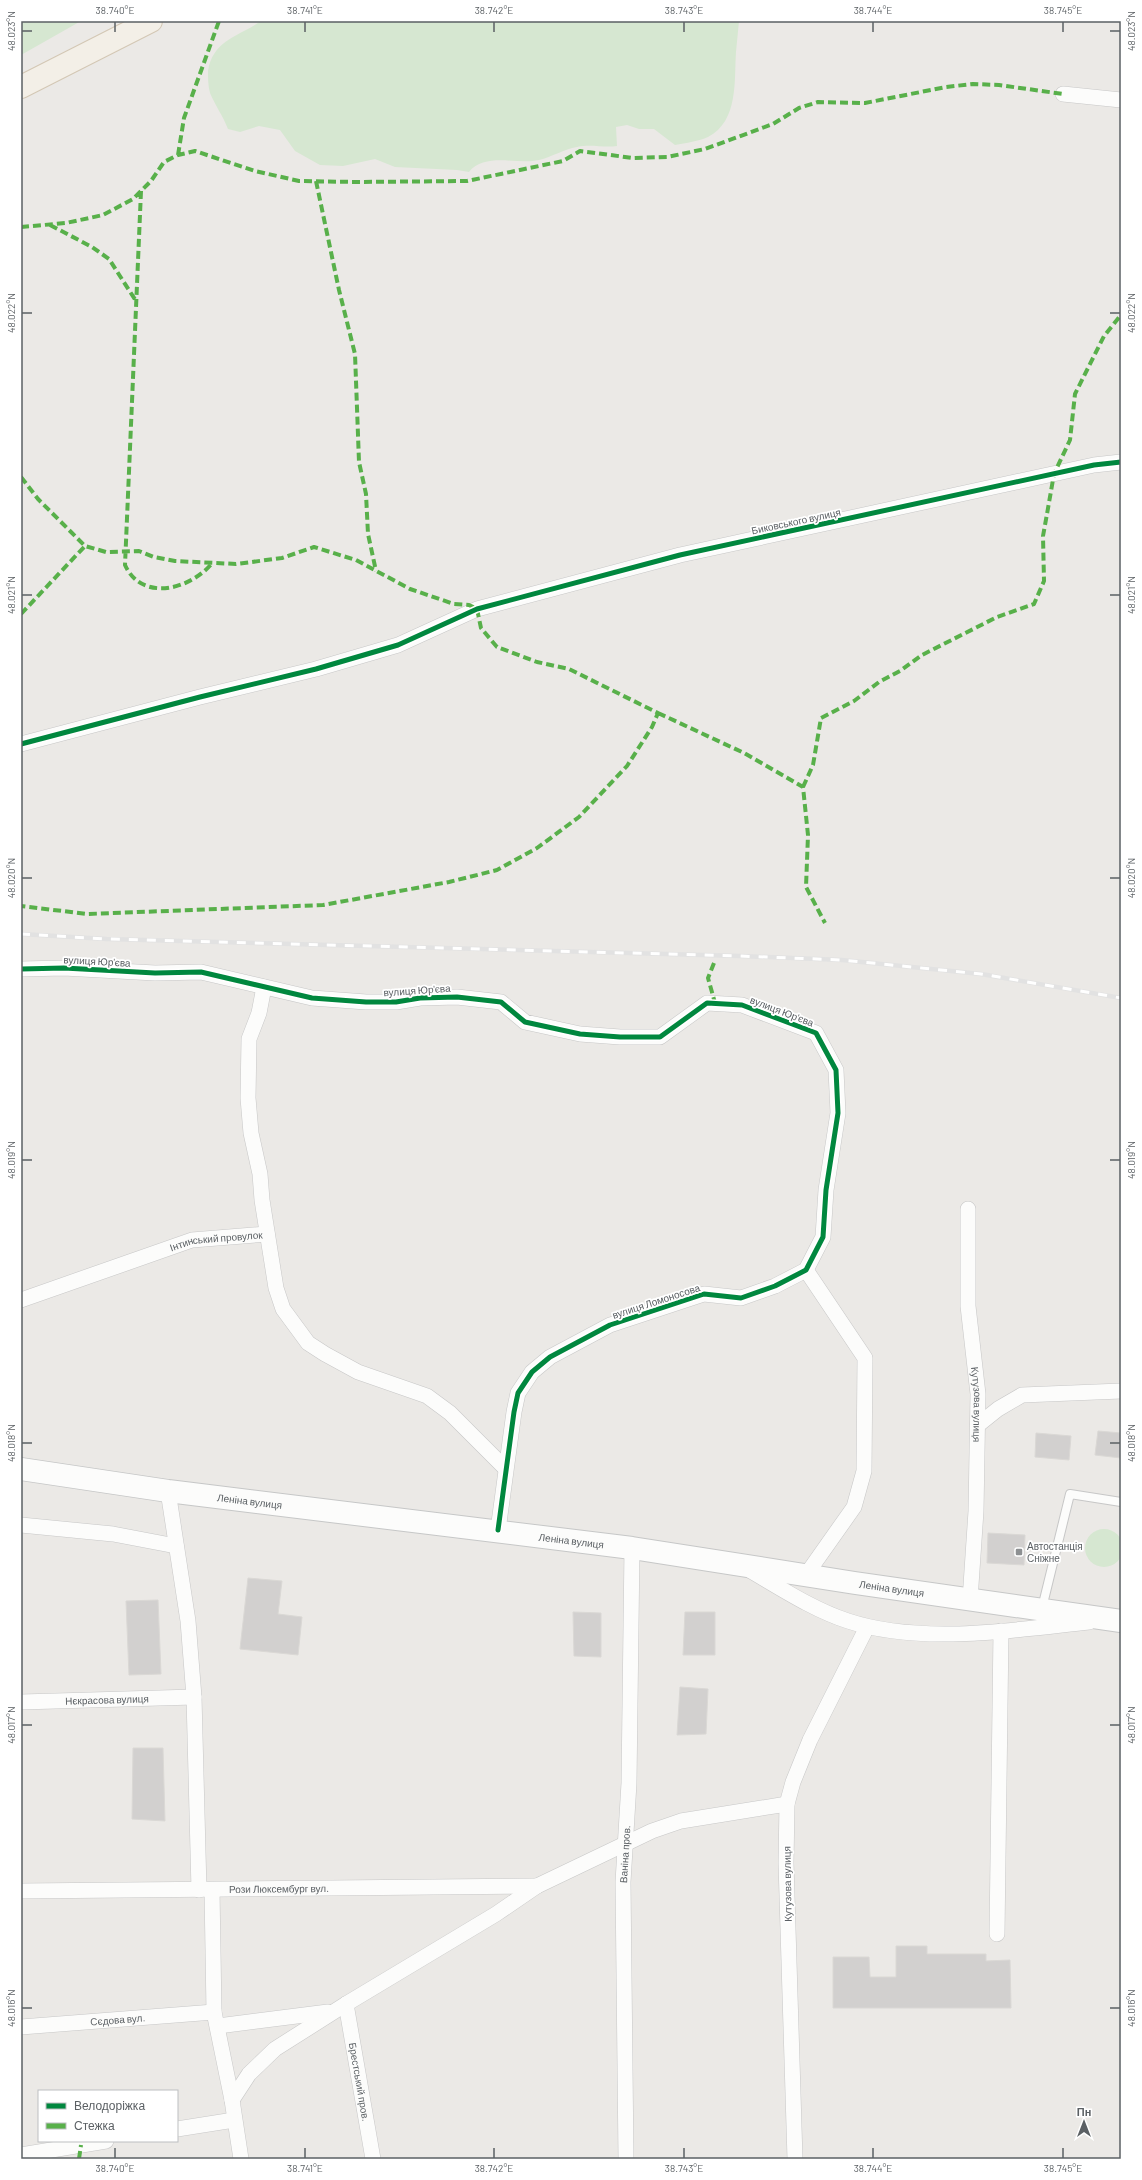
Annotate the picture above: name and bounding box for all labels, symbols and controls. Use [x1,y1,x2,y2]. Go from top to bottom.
text: 38.740°E [96,4,134,16]
text: 38.741°E [287,4,323,16]
text: 38.742°E [475,4,513,16]
text: 38.743°E [665,4,703,16]
text: 38.744°E [854,4,892,16]
text: 38.745°E [1044,4,1082,16]
text: 48.023°N [5,11,17,51]
text: 48.023°N [1125,11,1137,51]
text: 48.022°N [5,293,17,333]
text: 48.022°N [1125,293,1137,333]
street label: Биковського вулиця [750,506,842,536]
text: 48.021°N [5,576,17,614]
text: 48.021°N [1125,576,1137,614]
text: 48.020°N [5,858,17,898]
text: 48.020°N [1125,858,1137,898]
street label: вулиця Юр'єва [63,953,131,969]
street label: вулиця Юр'єва [383,982,451,998]
street label: вулиця Юр'єва [748,993,816,1029]
text: 48.019°N [5,1141,17,1179]
text: 48.019°N [1125,1141,1137,1179]
street label: Інтинський провулок [168,1228,264,1253]
street label: вулиця Ломоносова [611,1281,702,1321]
street label: Кутузова вулиця [969,1366,984,1442]
text: 48.018°N [5,1424,17,1462]
text: 48.018°N [1125,1424,1137,1462]
street label: Леніна вулиця [217,1491,283,1511]
street label: Леніна вулиця [538,1531,605,1550]
place label: Автостанція Сніжне [1027,1540,1083,1564]
marker: Автостанція Сніжне [1014,1547,1024,1557]
street label: Леніна вулиця [859,1578,925,1599]
street label: Нєкрасова вулиця [65,1692,149,1707]
text: 48.017°N [5,1706,17,1744]
text: 48.017°N [1125,1706,1137,1744]
street label: Ваніна пров. [617,1825,632,1883]
street label: Кутузова вулиця [780,1846,794,1922]
street label: Рози Люксембург вул. [229,1882,329,1895]
text: 48.016°N [5,1989,17,2027]
text: 48.016°N [1125,1989,1137,2027]
street label: Сєдова вул. [90,2011,146,2028]
street label: Брестський пров. [347,2042,372,2122]
legend [38,2090,178,2142]
text: Велодоріжка [74,2098,145,2113]
north arrow [1064,2102,1104,2142]
text: Пн [1077,2105,1091,2118]
text: Стежка [74,2118,115,2132]
text: 38.740°E [96,2162,134,2174]
text: 38.741°E [287,2162,323,2174]
text: 38.742°E [475,2162,513,2174]
text: 38.743°E [665,2162,703,2174]
text: 38.744°E [854,2162,892,2174]
text: 38.745°E [1044,2162,1082,2174]

